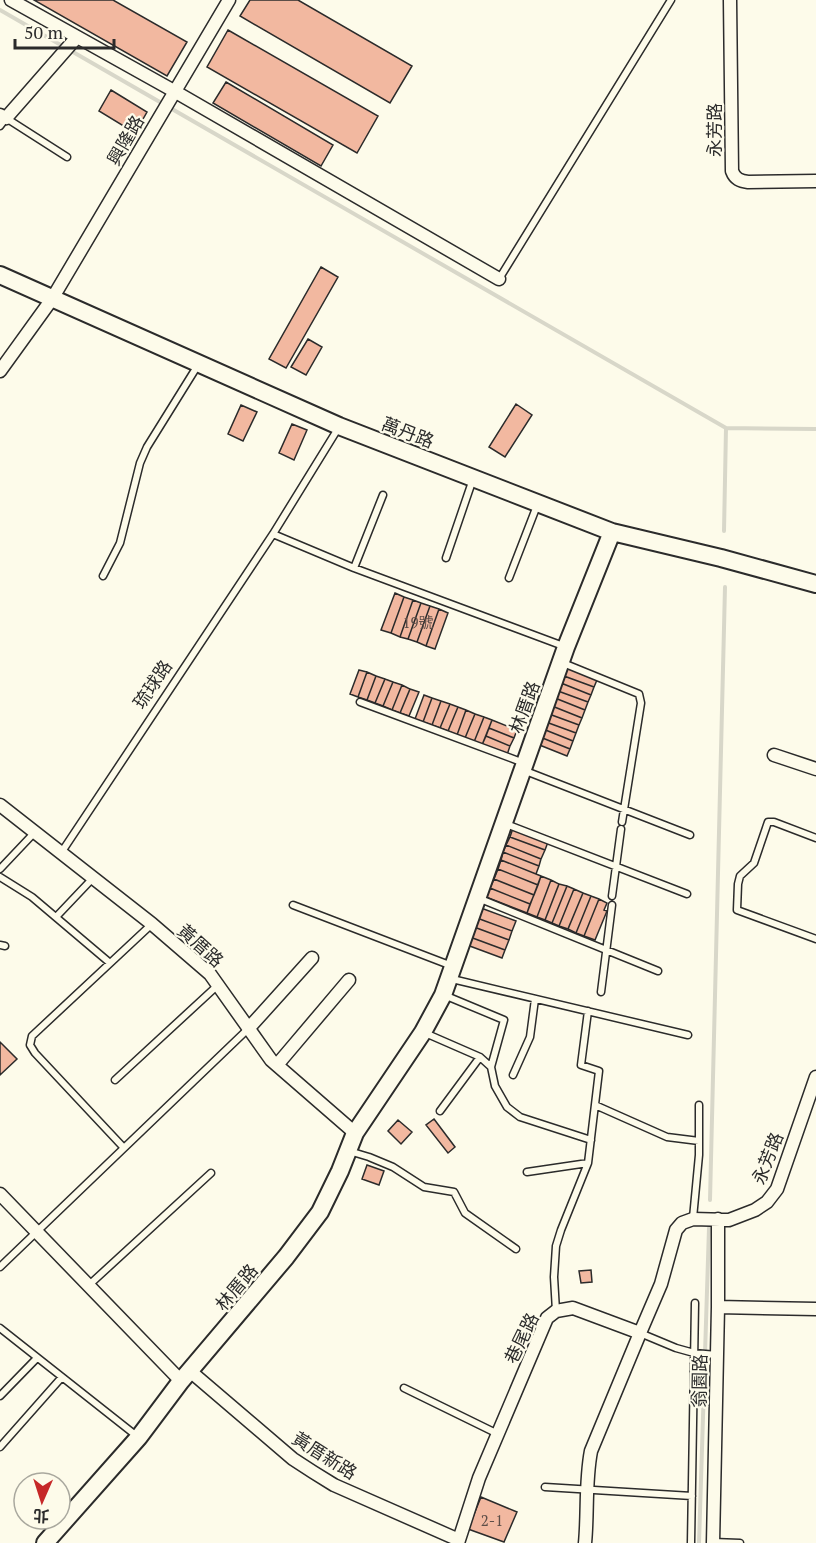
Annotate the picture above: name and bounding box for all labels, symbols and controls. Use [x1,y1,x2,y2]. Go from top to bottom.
scale bar [15,12,114,50]
text: 50 m [24,20,64,44]
street label: 永芳路 [702,103,726,157]
street label: 興隆路 [101,111,149,169]
street label: 萬丹路 [378,411,438,453]
house number: 19號 [403,612,434,632]
street label: 琉球路 [127,655,177,713]
street label: 林厝路 [503,678,545,736]
street label: 黃厝路 [173,918,229,972]
street label: 永芳路 [746,1128,788,1188]
street label: 林厝路 [209,1259,263,1315]
street label: 巷尾路 [498,1308,544,1368]
street label: 翁園路 [687,1354,711,1408]
street label: 黃厝新路 [288,1426,362,1484]
north arrow [12,1471,72,1531]
text: 北 [33,1505,50,1527]
house number: 2-1 [481,1510,503,1530]

